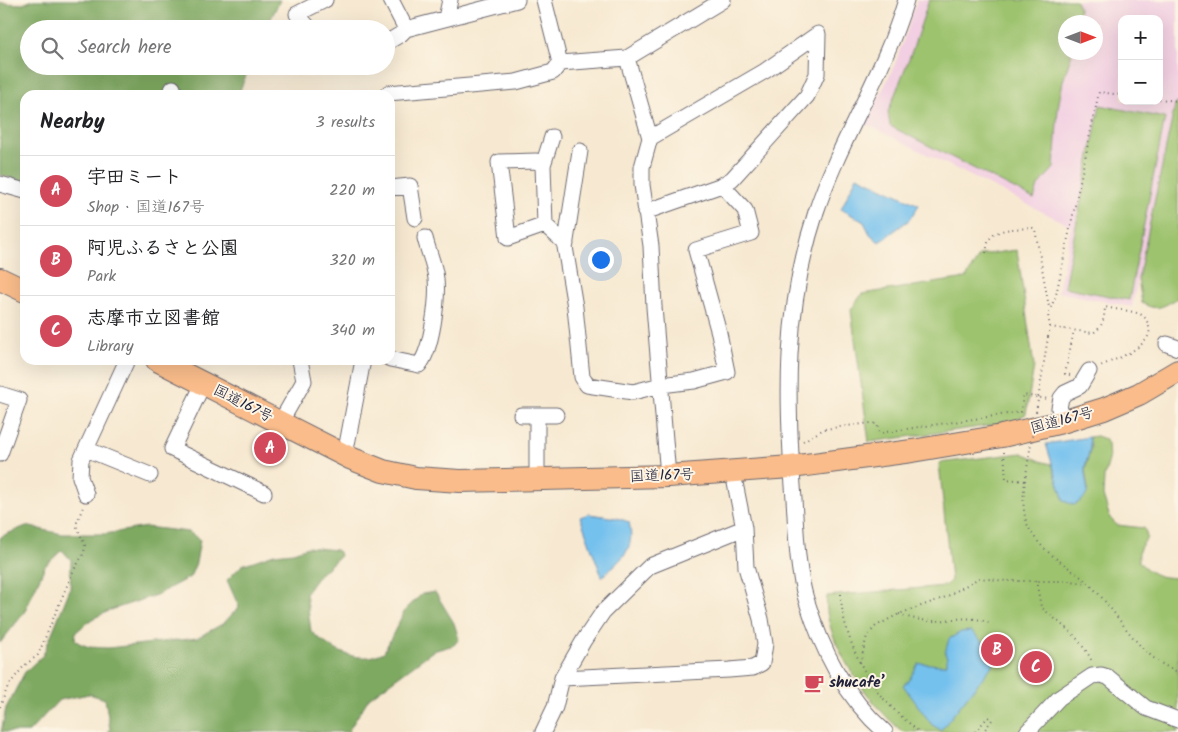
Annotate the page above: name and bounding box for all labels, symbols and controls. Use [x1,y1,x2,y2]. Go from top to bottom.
north arrow [1058,15,1103,60]
map controls [1118,15,1163,105]
button: + [1118,15,1163,60]
search box [20,20,395,75]
text: Search here [78,33,172,63]
icon: search [38,34,66,62]
button: − [1118,60,1163,105]
text: Nearby [40,106,105,139]
text: 3 results [316,110,375,135]
text: 宇田ミート [87,163,182,193]
text: A [51,178,61,203]
text: 220 m [329,178,375,203]
text: Shop · 国道167号 [87,195,205,220]
text: 阿児ふるさと公園 [87,234,239,264]
your location [588,247,614,273]
text: B [51,248,61,273]
text: 320 m [329,248,375,273]
text: Park [87,264,116,289]
text: 志摩市立図書館 [87,304,220,334]
text: C [51,318,61,343]
text: 340 m [330,318,375,343]
text: Library [87,334,134,359]
street label: 国道167号 [209,379,277,429]
street label: 国道167号 [1028,401,1096,441]
pin: A [254,429,286,467]
street label: 国道167号 [629,463,695,489]
pin: B [981,631,1013,669]
pin: C [1020,648,1052,686]
place label: shucafe’ [829,671,886,695]
cafe icon: shucafe’ [803,672,825,694]

